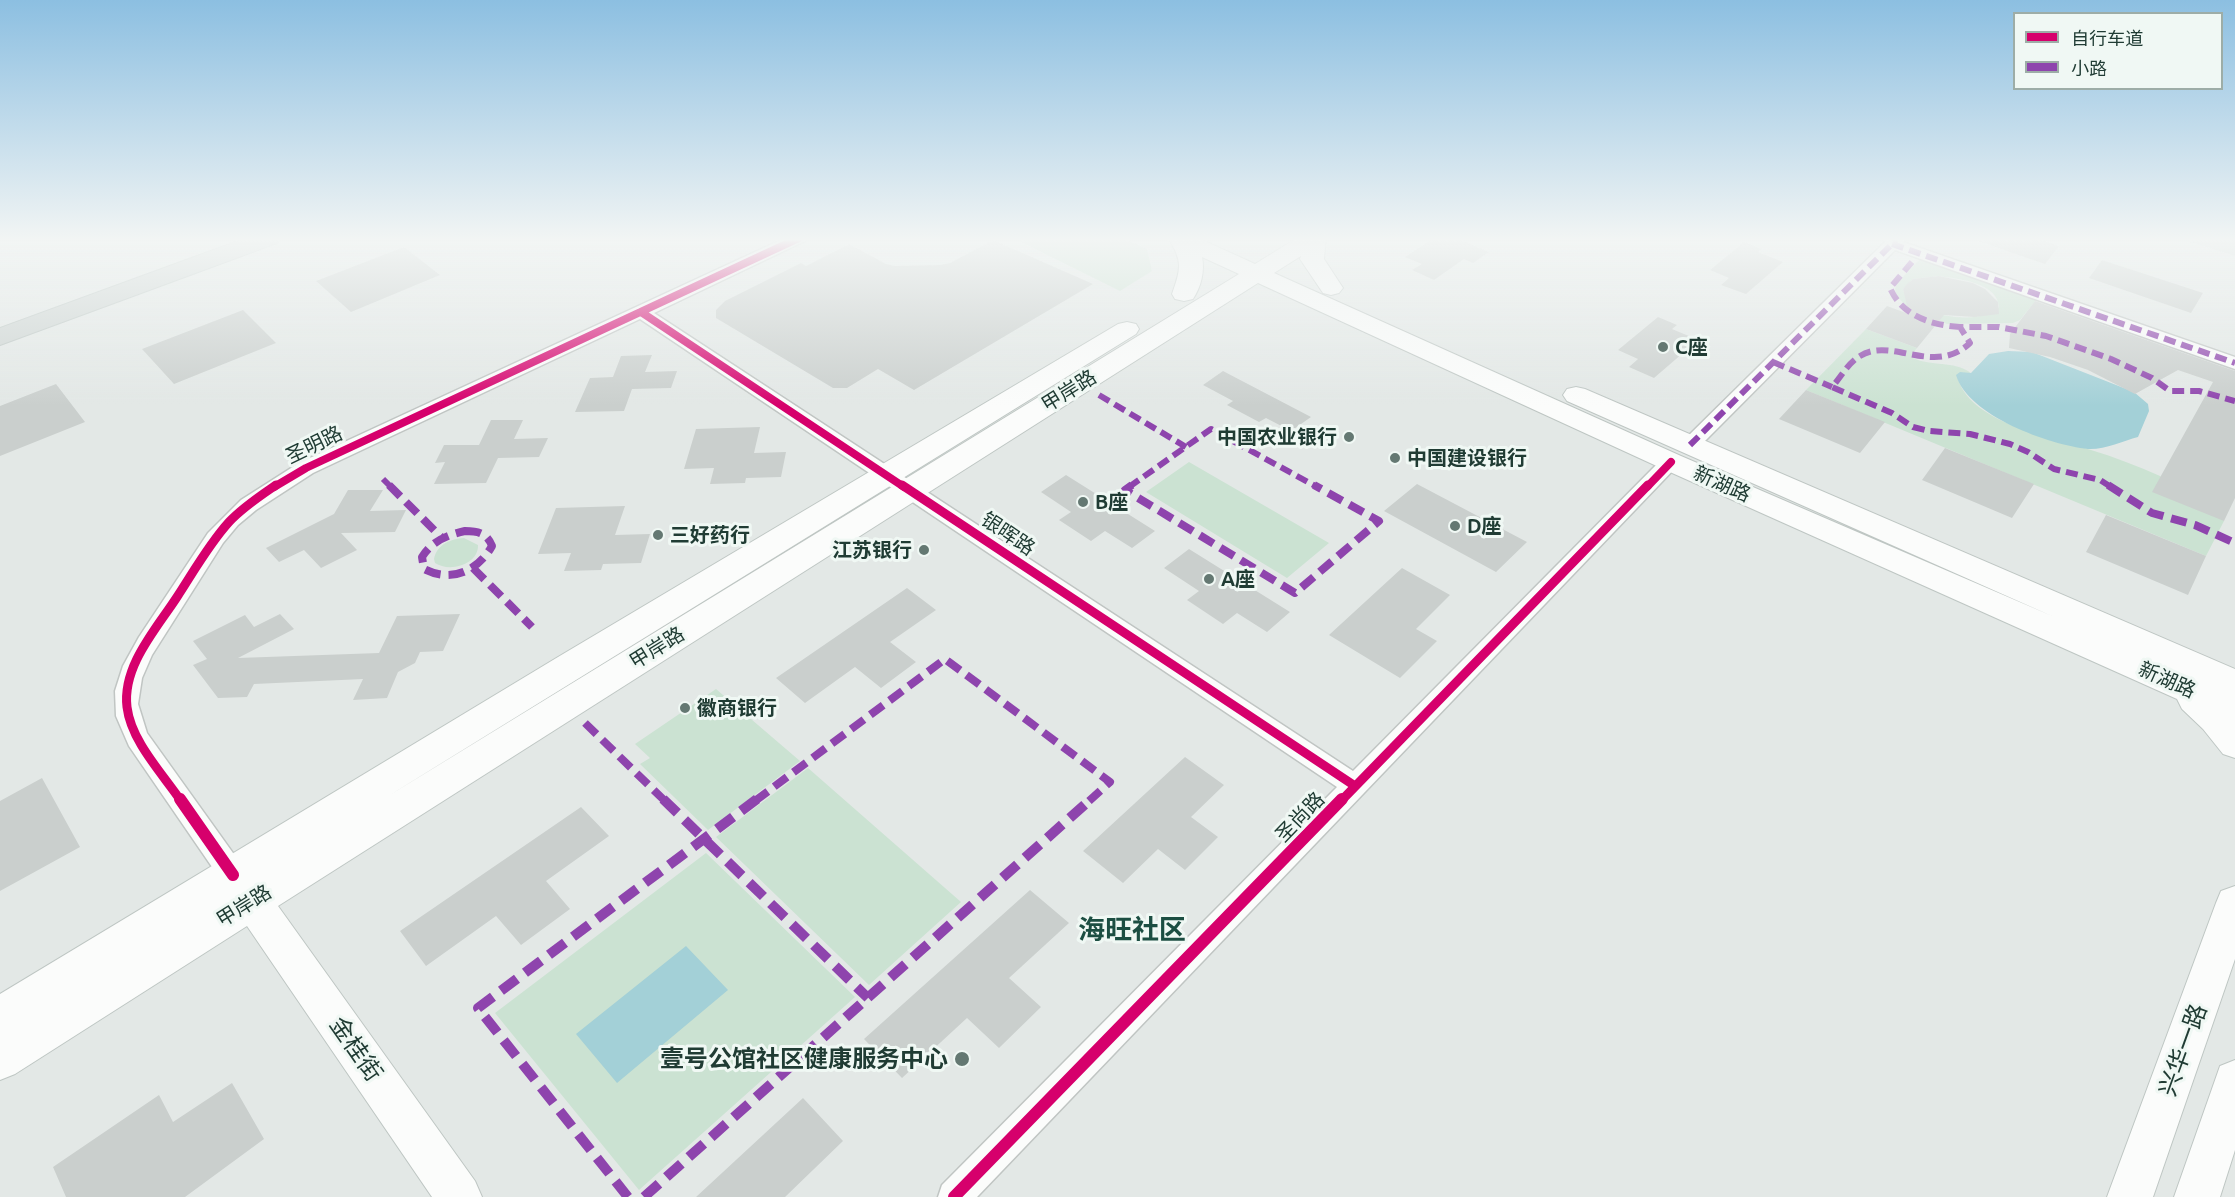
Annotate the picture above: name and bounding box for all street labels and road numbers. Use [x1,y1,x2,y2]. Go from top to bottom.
street label: 甲岸路 [1037,365,1101,417]
street label: 圣明路 [282,421,346,469]
street label: 新湖路 [1690,461,1754,507]
street label: 银晖路 [976,507,1040,561]
street label: 甲岸路 [625,622,689,674]
street label: 新湖路 [2135,657,2199,703]
street label: 圣尚路 [1271,787,1329,847]
street label: 甲岸路 [212,880,276,932]
street label: 兴华一路 [2153,1000,2213,1100]
street label: 金桂街 [324,1011,388,1087]

